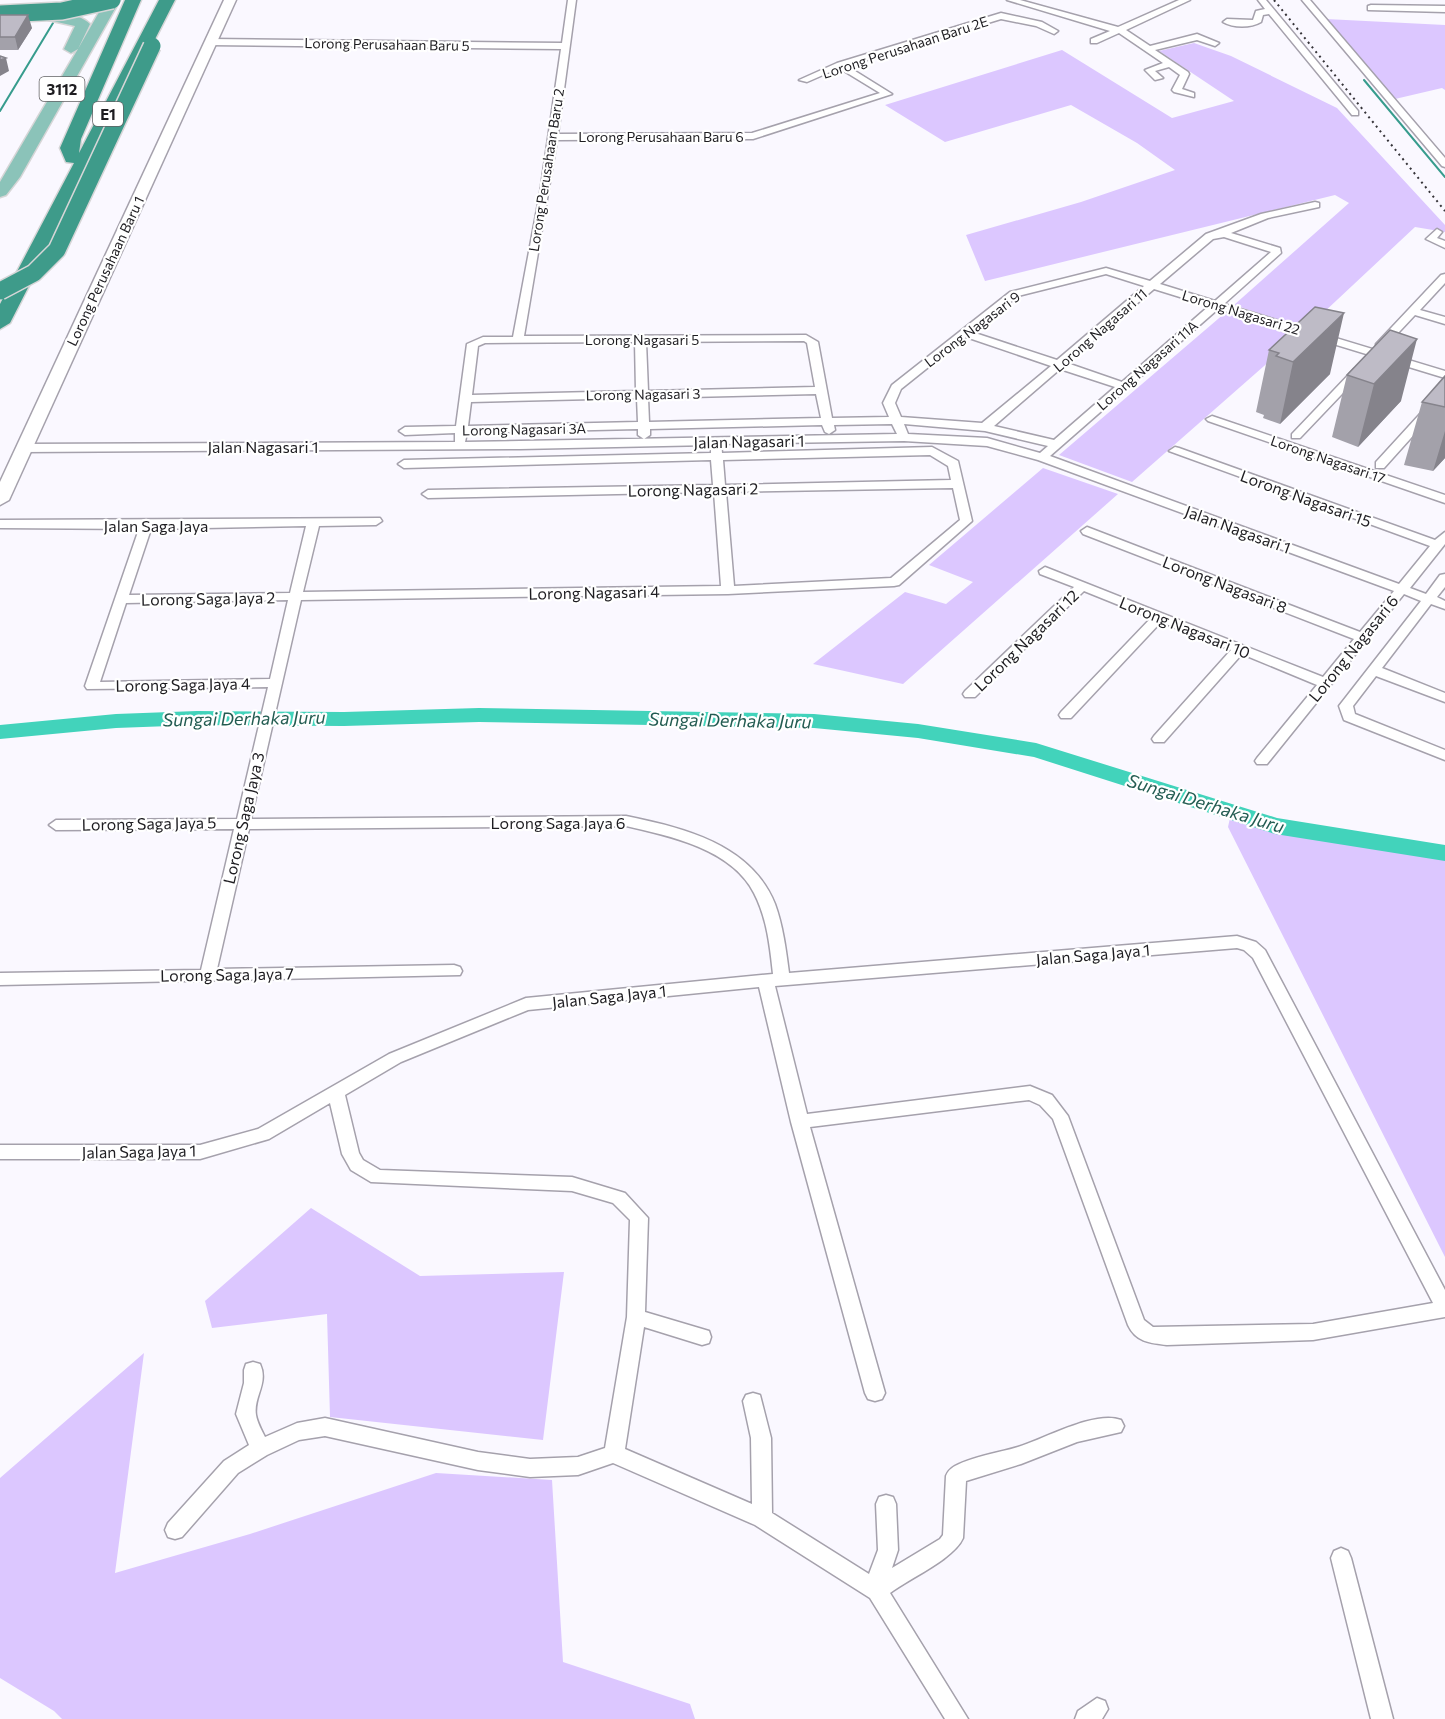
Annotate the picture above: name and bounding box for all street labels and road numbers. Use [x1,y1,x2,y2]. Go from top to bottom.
street label: Lorong Perusahaan Baru 2E [820,12,990,82]
street label: Lorong Perusahaan Baru 5 [304,34,470,54]
road number: 3112 [40,77,84,101]
street label: Lorong Perusahaan Baru 2 [525,87,567,253]
road number: E1 [93,102,123,126]
street label: Lorong Perusahaan Baru 6 [578,128,744,145]
street label: Lorong Perusahaan Baru 1 [63,193,147,349]
street label: Lorong Nagasari 11 [1050,285,1150,375]
street label: Lorong Nagasari 22 [1180,286,1302,338]
street label: Lorong Nagasari 9 [921,288,1023,370]
street label: Lorong Nagasari 11A [1093,316,1201,413]
street label: Lorong Nagasari 5 [585,331,699,348]
street label: Lorong Nagasari 3 [586,385,700,403]
street label: Lorong Nagasari 3A [462,419,586,439]
street label: Jalan Nagasari 1 [693,431,805,451]
street label: Lorong Nagasari 17 [1268,431,1388,487]
street label: Jalan Nagasari 1 [207,437,319,456]
street label: Lorong Nagasari 15 [1238,465,1374,531]
street label: Lorong Nagasari 2 [627,478,759,500]
street label: Jalan Nagasari 1 [1183,501,1293,557]
street label: Jalan Saga Jaya [104,516,208,535]
street label: Lorong Nagasari 8 [1160,552,1290,616]
street label: Lorong Nagasari 4 [528,581,660,603]
street label: Lorong Nagasari 12 [970,585,1082,695]
street label: Lorong Saga Jaya 2 [141,587,275,609]
street label: Lorong Nagasari 6 [1304,591,1402,705]
street label: Lorong Nagasari 10 [1117,592,1253,662]
street label: Lorong Saga Jaya 4 [115,673,251,695]
street label: Lorong Saga Jaya 3 [219,750,267,886]
street label: Lorong Saga Jaya 5 [82,812,216,834]
street label: Lorong Saga Jaya 6 [490,813,626,832]
street label: Jalan Saga Jaya 1 [1035,940,1151,968]
street label: Lorong Saga Jaya 7 [160,963,294,985]
street label: Jalan Saga Jaya 1 [551,981,667,1011]
street label: Jalan Saga Jaya 1 [82,1141,196,1161]

